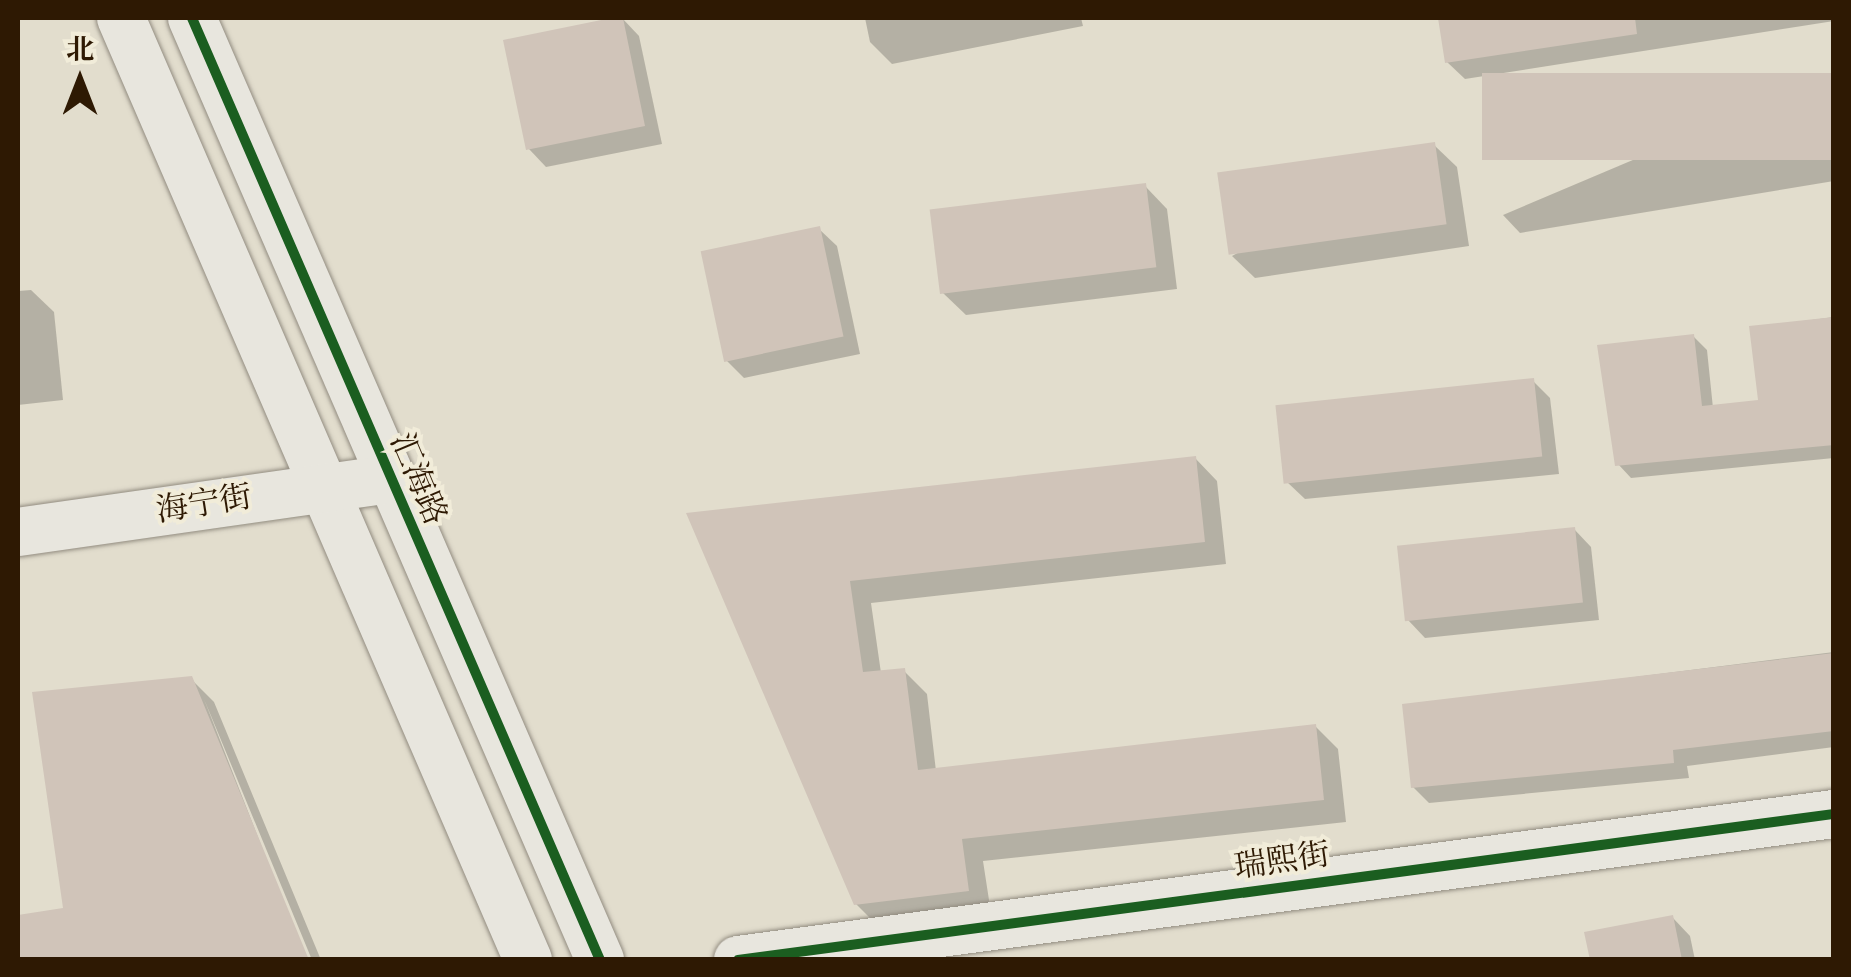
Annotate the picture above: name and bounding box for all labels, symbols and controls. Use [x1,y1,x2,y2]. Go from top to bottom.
north arrow [30,30,130,130]
text: 北 [66,33,94,66]
street label: 汇海路 [382,427,454,531]
street label: 海宁街 [154,478,254,530]
street label: 瑞熙街 [1232,835,1332,887]

